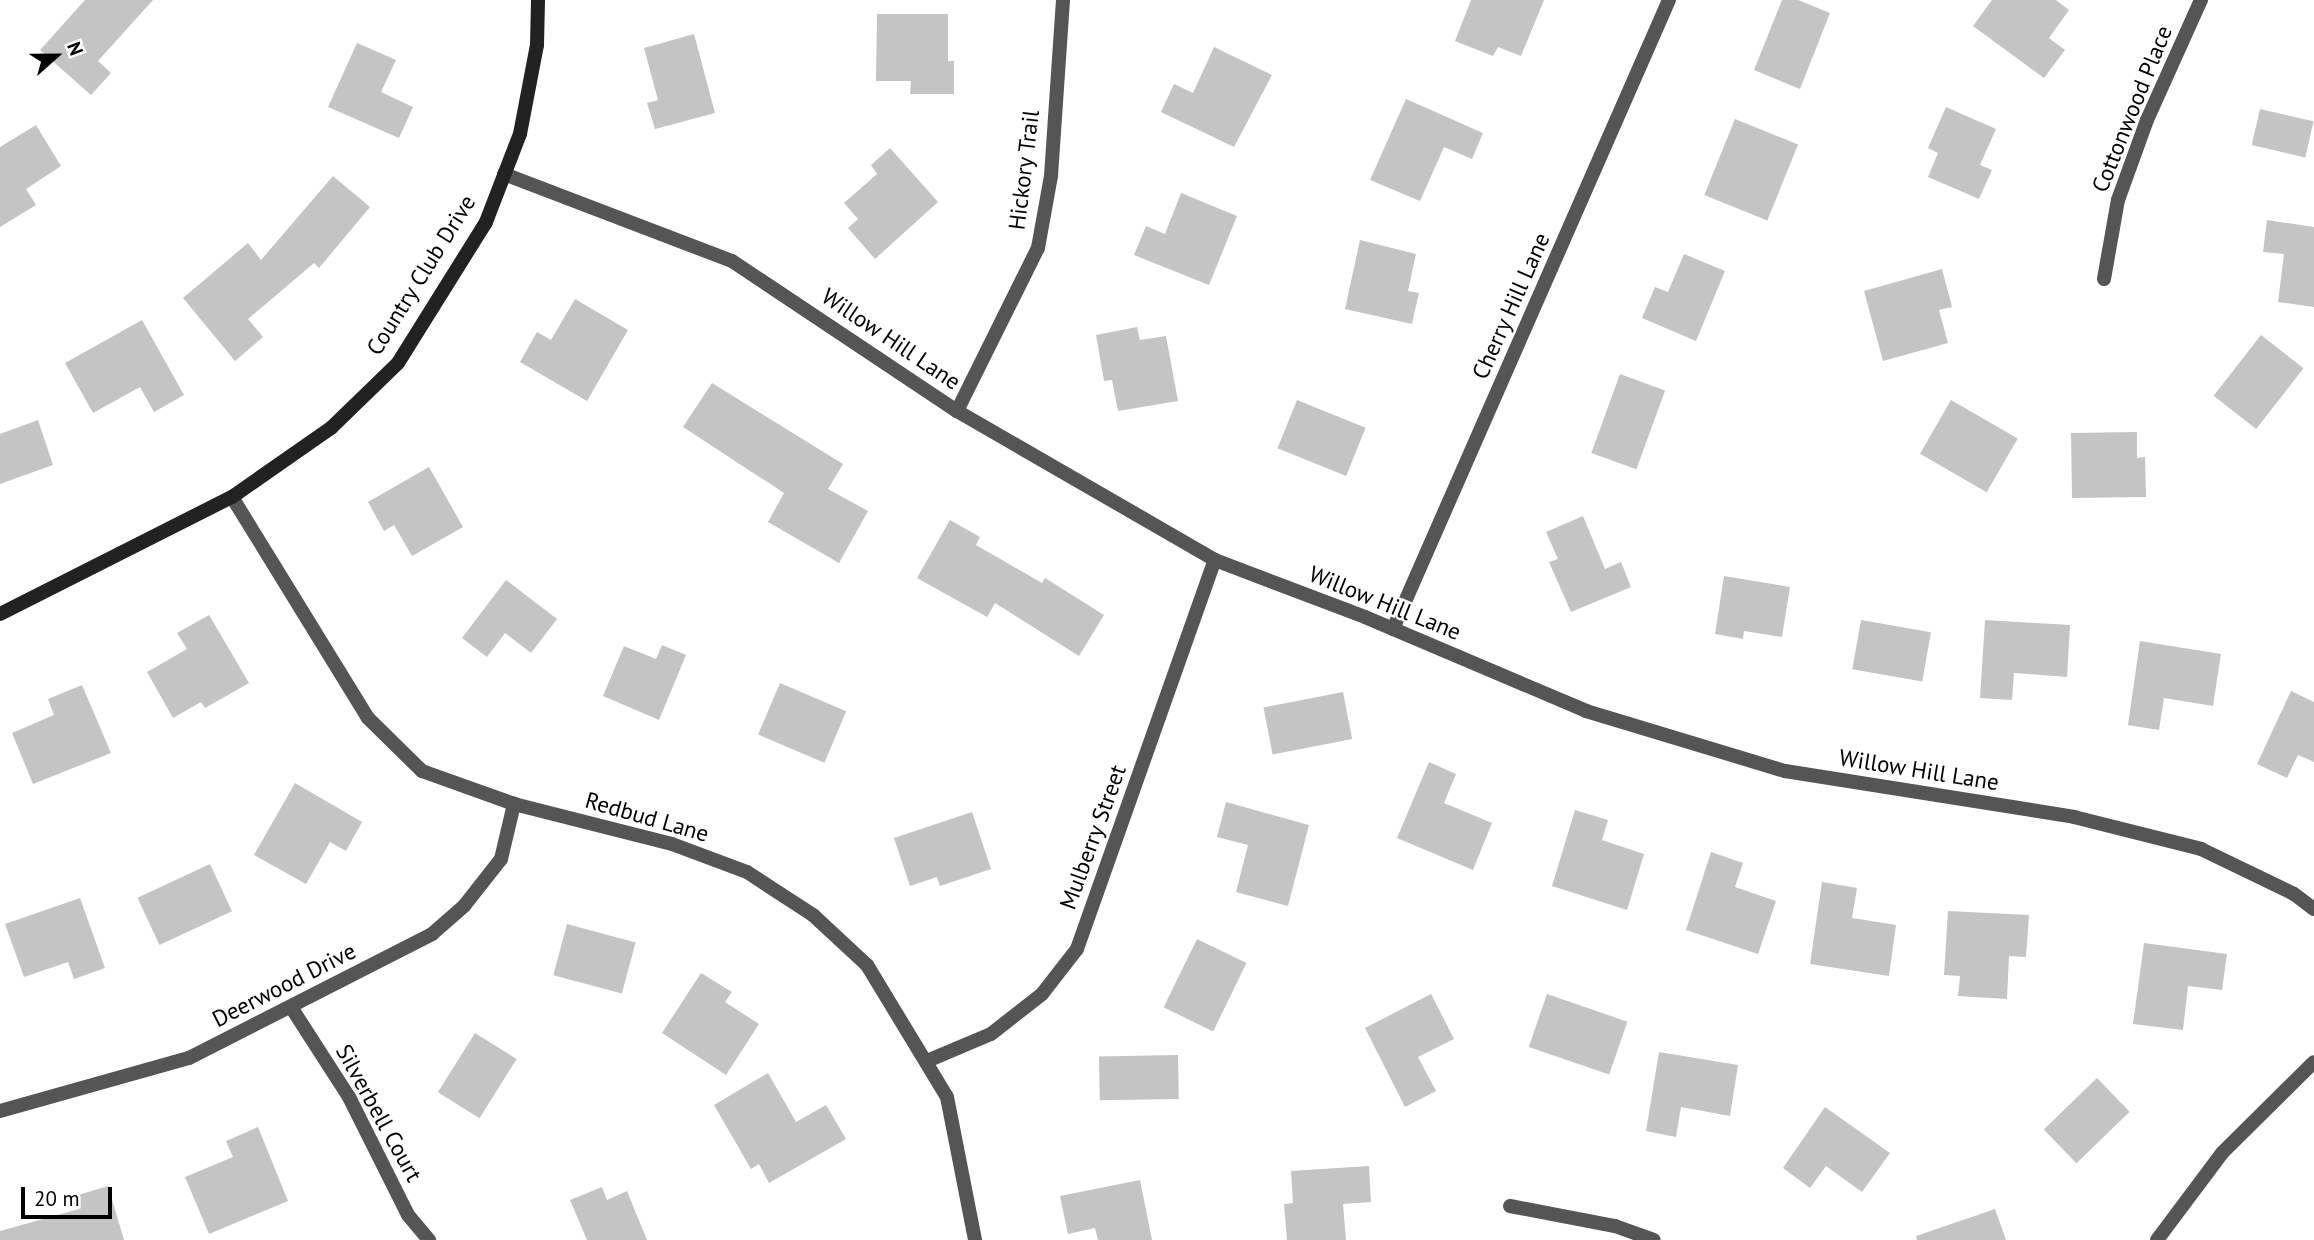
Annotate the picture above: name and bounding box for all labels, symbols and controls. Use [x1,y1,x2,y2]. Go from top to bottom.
north arrow [21,21,91,91]
street label: Cottonwood Place [2086,22,2178,196]
text: N [62,38,89,59]
street label: Hickory Trail [1003,108,1045,232]
street label: Country Club Drive [360,189,482,361]
street label: Cherry Hill Lane [1466,228,1556,384]
street label: Willow Hill Lane [816,282,966,396]
street label: Willow Hill Lane [1305,560,1465,646]
street label: Willow Hill Lane [1837,744,2001,796]
street label: Mulberry Street [1054,761,1132,913]
street label: Redbud Lane [582,786,712,848]
street label: Deerwood Drive [208,937,360,1033]
street label: Silverbell Court [330,1040,428,1186]
scale bar [24,1174,116,1218]
text: 20 m [34,1185,80,1212]

